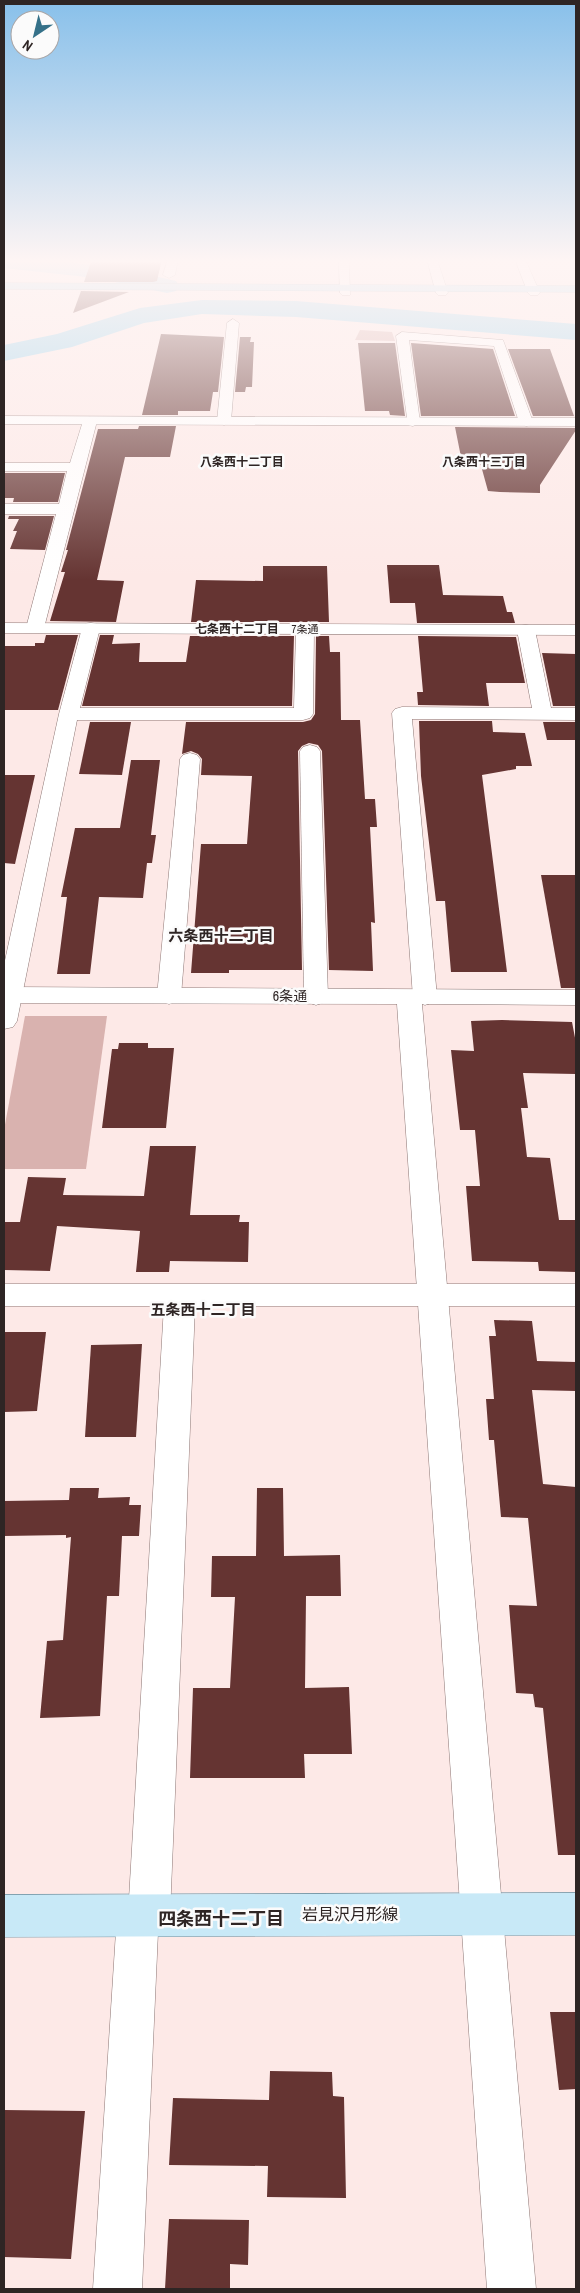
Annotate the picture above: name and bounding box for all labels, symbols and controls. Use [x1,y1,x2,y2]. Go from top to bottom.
north arrow [10,10,60,60]
text: N [19,36,36,55]
district label: 八条西十二丁目 [200,454,284,470]
district label: 八条西十三丁目 [442,454,526,470]
district label: 七条西十二丁目 [195,621,279,637]
street label: 7条通 [291,622,319,636]
district label: 六条西十二丁目 [168,925,274,946]
street label: 6条通 [273,987,307,1005]
district label: 五条西十二丁目 [150,1299,256,1320]
street label: 岩見沢月形線 [302,1903,398,1925]
district label: 四条西十二丁目 [158,1906,284,1931]

